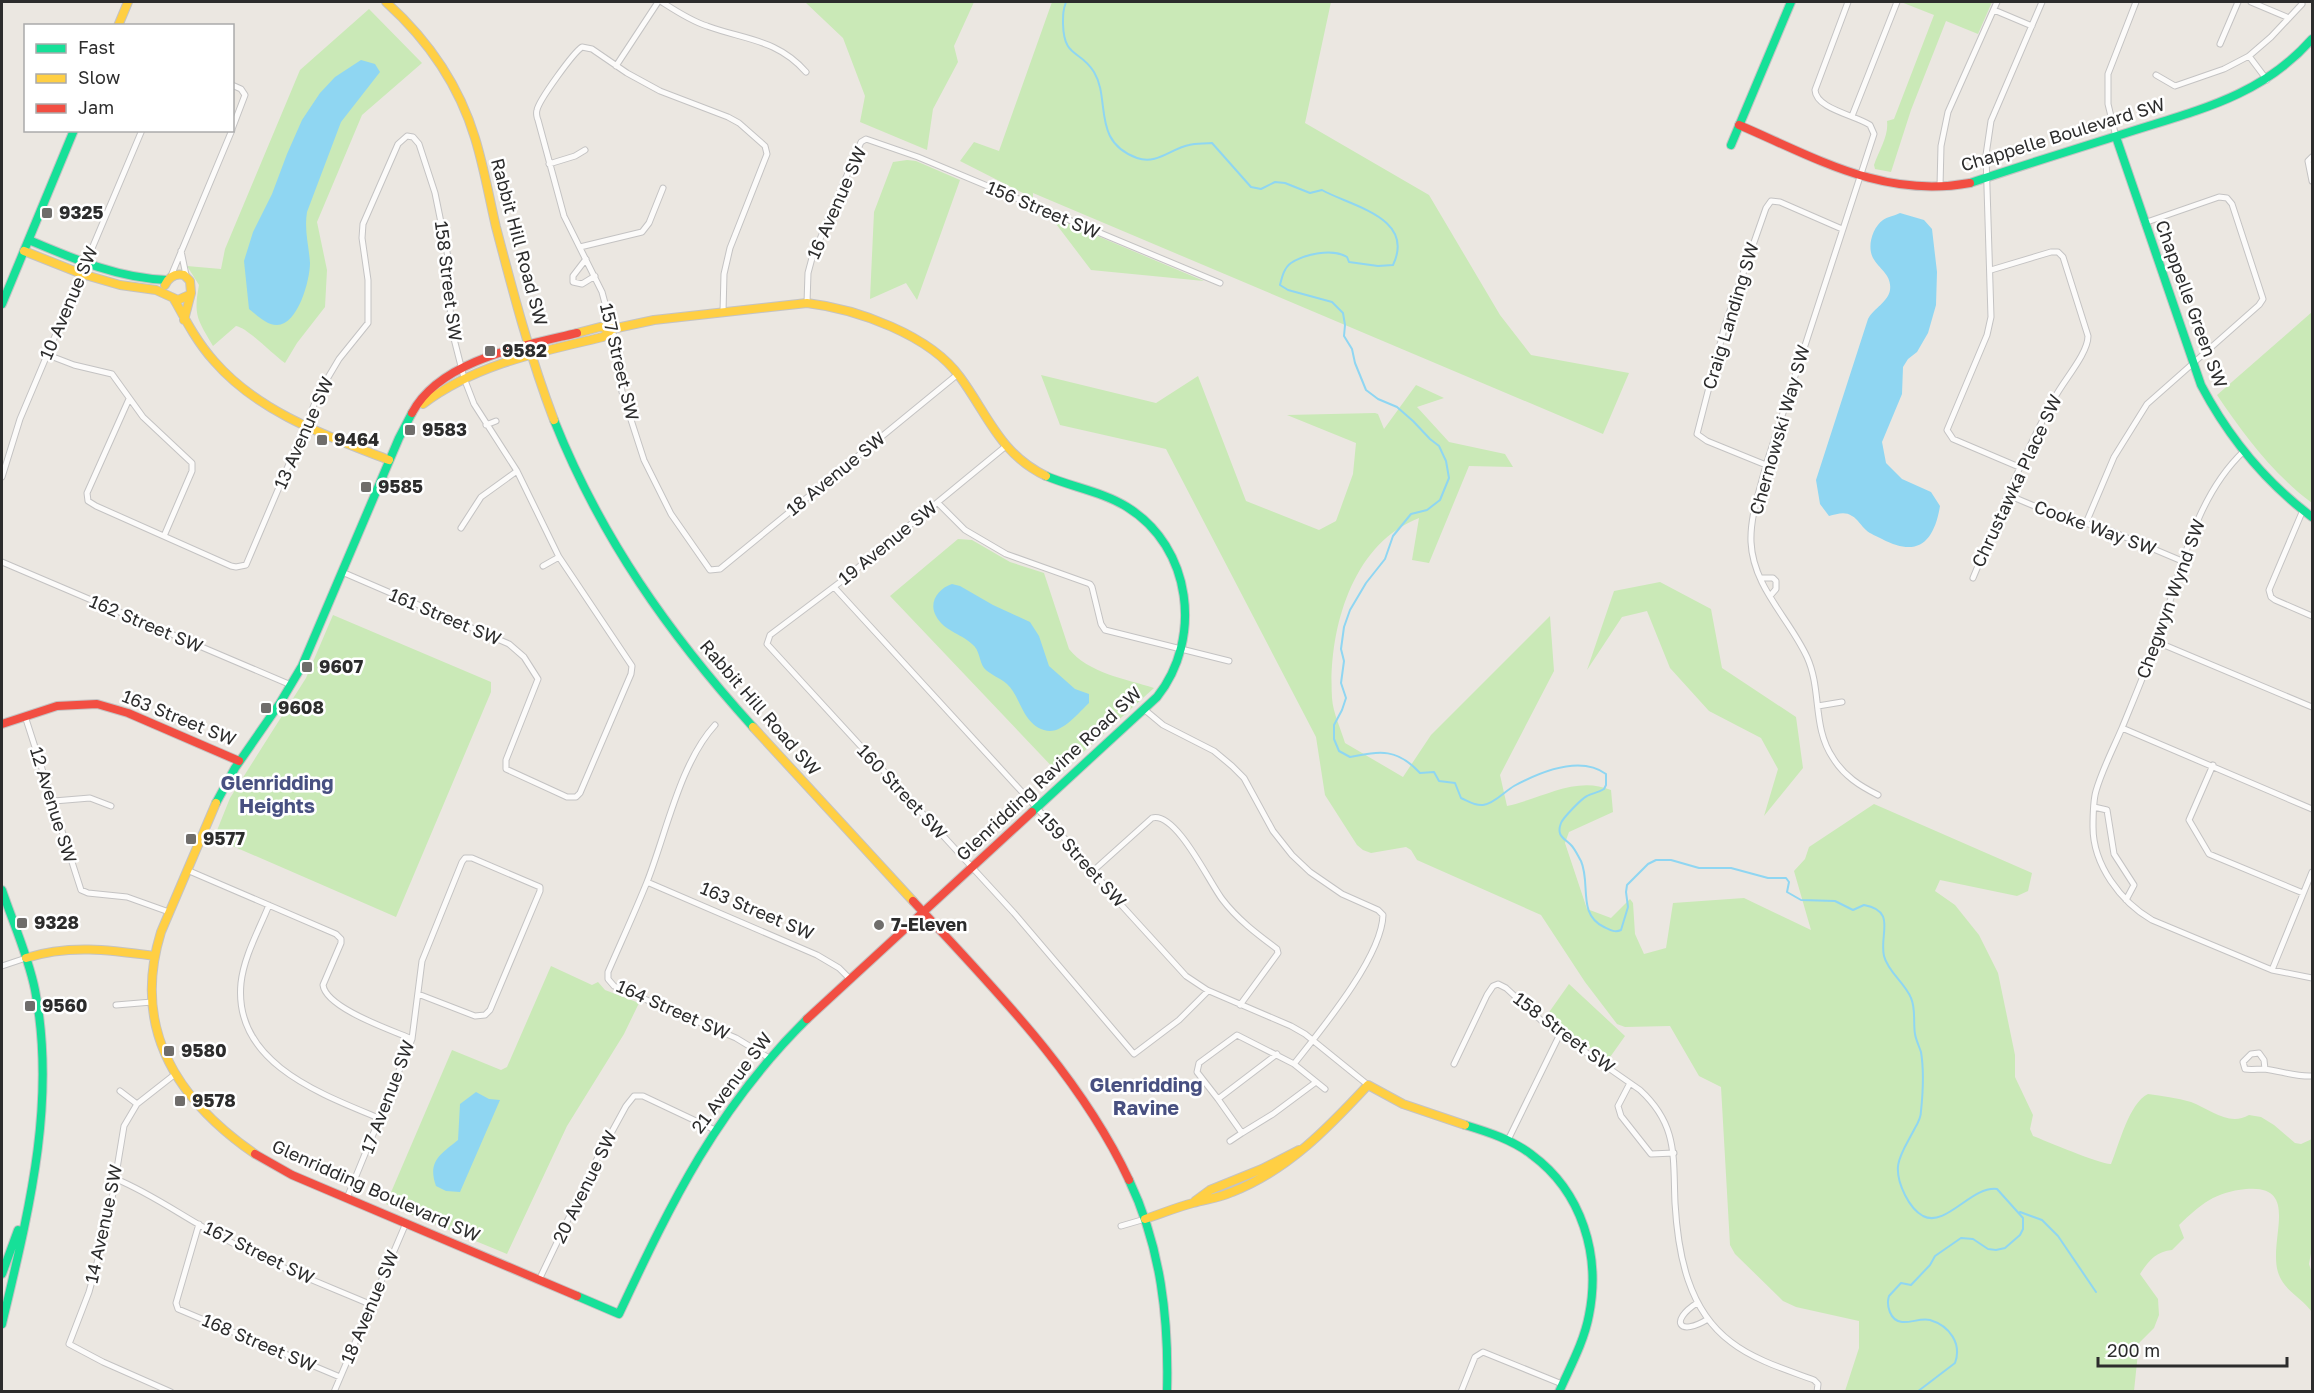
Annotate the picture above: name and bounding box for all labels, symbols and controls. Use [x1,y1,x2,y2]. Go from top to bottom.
legend [24,24,234,132]
text: Fast [78,36,115,58]
text: Slow [78,66,121,88]
street label: Chappelle Boulevard SW [1958,92,2168,176]
text: Jam [78,96,114,118]
street label: 16 Avenue SW [801,143,871,262]
street label: Rabbit Hill Road SW [487,156,553,328]
street label: 156 Street SW [983,175,1103,243]
place label: 9325 [59,201,103,223]
marker: 9325 [40,206,54,220]
street label: Chappelle Green SW [2151,217,2233,391]
street label: 158 Street SW [431,219,467,342]
street label: Craig Landing SW [1697,240,1763,392]
street label: 10 Avenue SW [34,243,102,363]
street label: 157 Street SW [596,301,644,423]
place label: 9582 [502,339,547,361]
street label: Chernowski Way SW [1744,342,1814,517]
marker: 9582 [483,344,497,358]
street label: 13 Avenue SW [269,373,338,492]
street label: Chrustawka Place SW [1966,391,2066,571]
place label: 9583 [422,418,467,440]
marker: 9583 [403,423,417,437]
street label: 18 Avenue SW [781,427,889,520]
place label: 9464 [334,428,379,450]
marker: 9464 [315,433,329,447]
place label: 9585 [378,475,423,497]
marker: 9585 [359,480,373,494]
street label: Cooke Way SW [2031,495,2159,559]
street label: 19 Avenue SW [834,496,941,589]
street label: Chegwyn Wynd SW [2131,516,2209,681]
street label: 161 Street SW [386,583,505,650]
street label: 162 Street SW [86,589,206,657]
street label: Rabbit Hill Road SW [696,635,826,780]
place label: 9607 [319,655,364,677]
marker: 9607 [300,660,314,674]
street label: Glenridding Ravine Road SW [951,682,1145,865]
street label: 163 Street SW [119,684,240,750]
place label: 9608 [278,696,324,718]
marker: 9608 [259,701,273,715]
street label: 160 Street SW [853,739,952,843]
street label: 12 Avenue SW [26,744,82,865]
district label: Glenridding Heights [221,770,333,817]
street label: 159 Street SW [1034,807,1131,912]
place label: 9577 [203,827,245,849]
marker: 9577 [184,832,198,846]
street label: 163 Street SW [697,876,817,944]
place label: 9328 [34,911,79,933]
place label: 7-Eleven [891,913,967,935]
marker: 9328 [15,916,29,930]
marker: 7-Eleven [872,918,886,932]
street label: 164 Street SW [613,974,733,1044]
street label: 158 Street SW [1510,987,1620,1077]
place label: 9560 [42,994,88,1016]
marker: 9560 [23,999,37,1013]
street label: 21 Avenue SW [686,1028,776,1137]
street label: 17 Avenue SW [355,1037,419,1156]
place label: 9580 [181,1039,227,1061]
marker: 9580 [162,1044,176,1058]
district label: Glenridding Ravine [1090,1072,1202,1119]
place label: 9578 [192,1089,236,1111]
marker: 9578 [173,1094,187,1108]
street label: 20 Avenue SW [547,1127,621,1247]
street label: Glenridding Boulevard SW [269,1134,484,1246]
street label: 14 Avenue SW [80,1162,126,1285]
street label: 167 Street SW [201,1216,318,1288]
street label: 18 Avenue SW [335,1247,403,1367]
street label: 168 Street SW [199,1308,320,1376]
scale bar [2098,1330,2287,1368]
text: 200 m [2107,1339,2160,1361]

